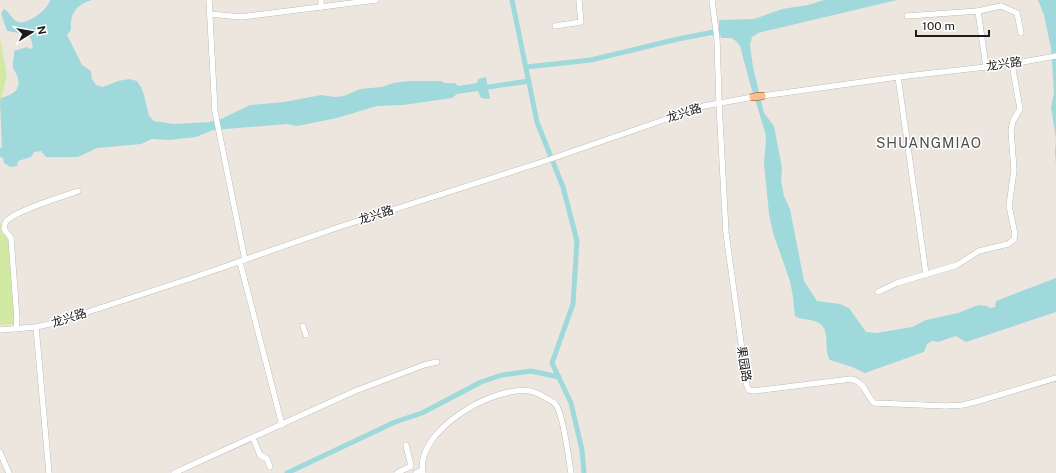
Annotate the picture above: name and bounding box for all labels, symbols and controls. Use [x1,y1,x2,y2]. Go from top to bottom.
north arrow [12,12,52,52]
scale bar [916,12,989,38]
text: 100 m [922,19,955,33]
text: N [35,25,49,35]
street label: 龙兴路 [985,55,1023,73]
street label: 龙兴路 [665,101,703,125]
district label: SHUANGMIAO [876,135,982,151]
street label: 龙兴路 [357,203,395,227]
street label: 龙兴路 [50,306,88,330]
street label: 果园路 [734,345,754,383]

